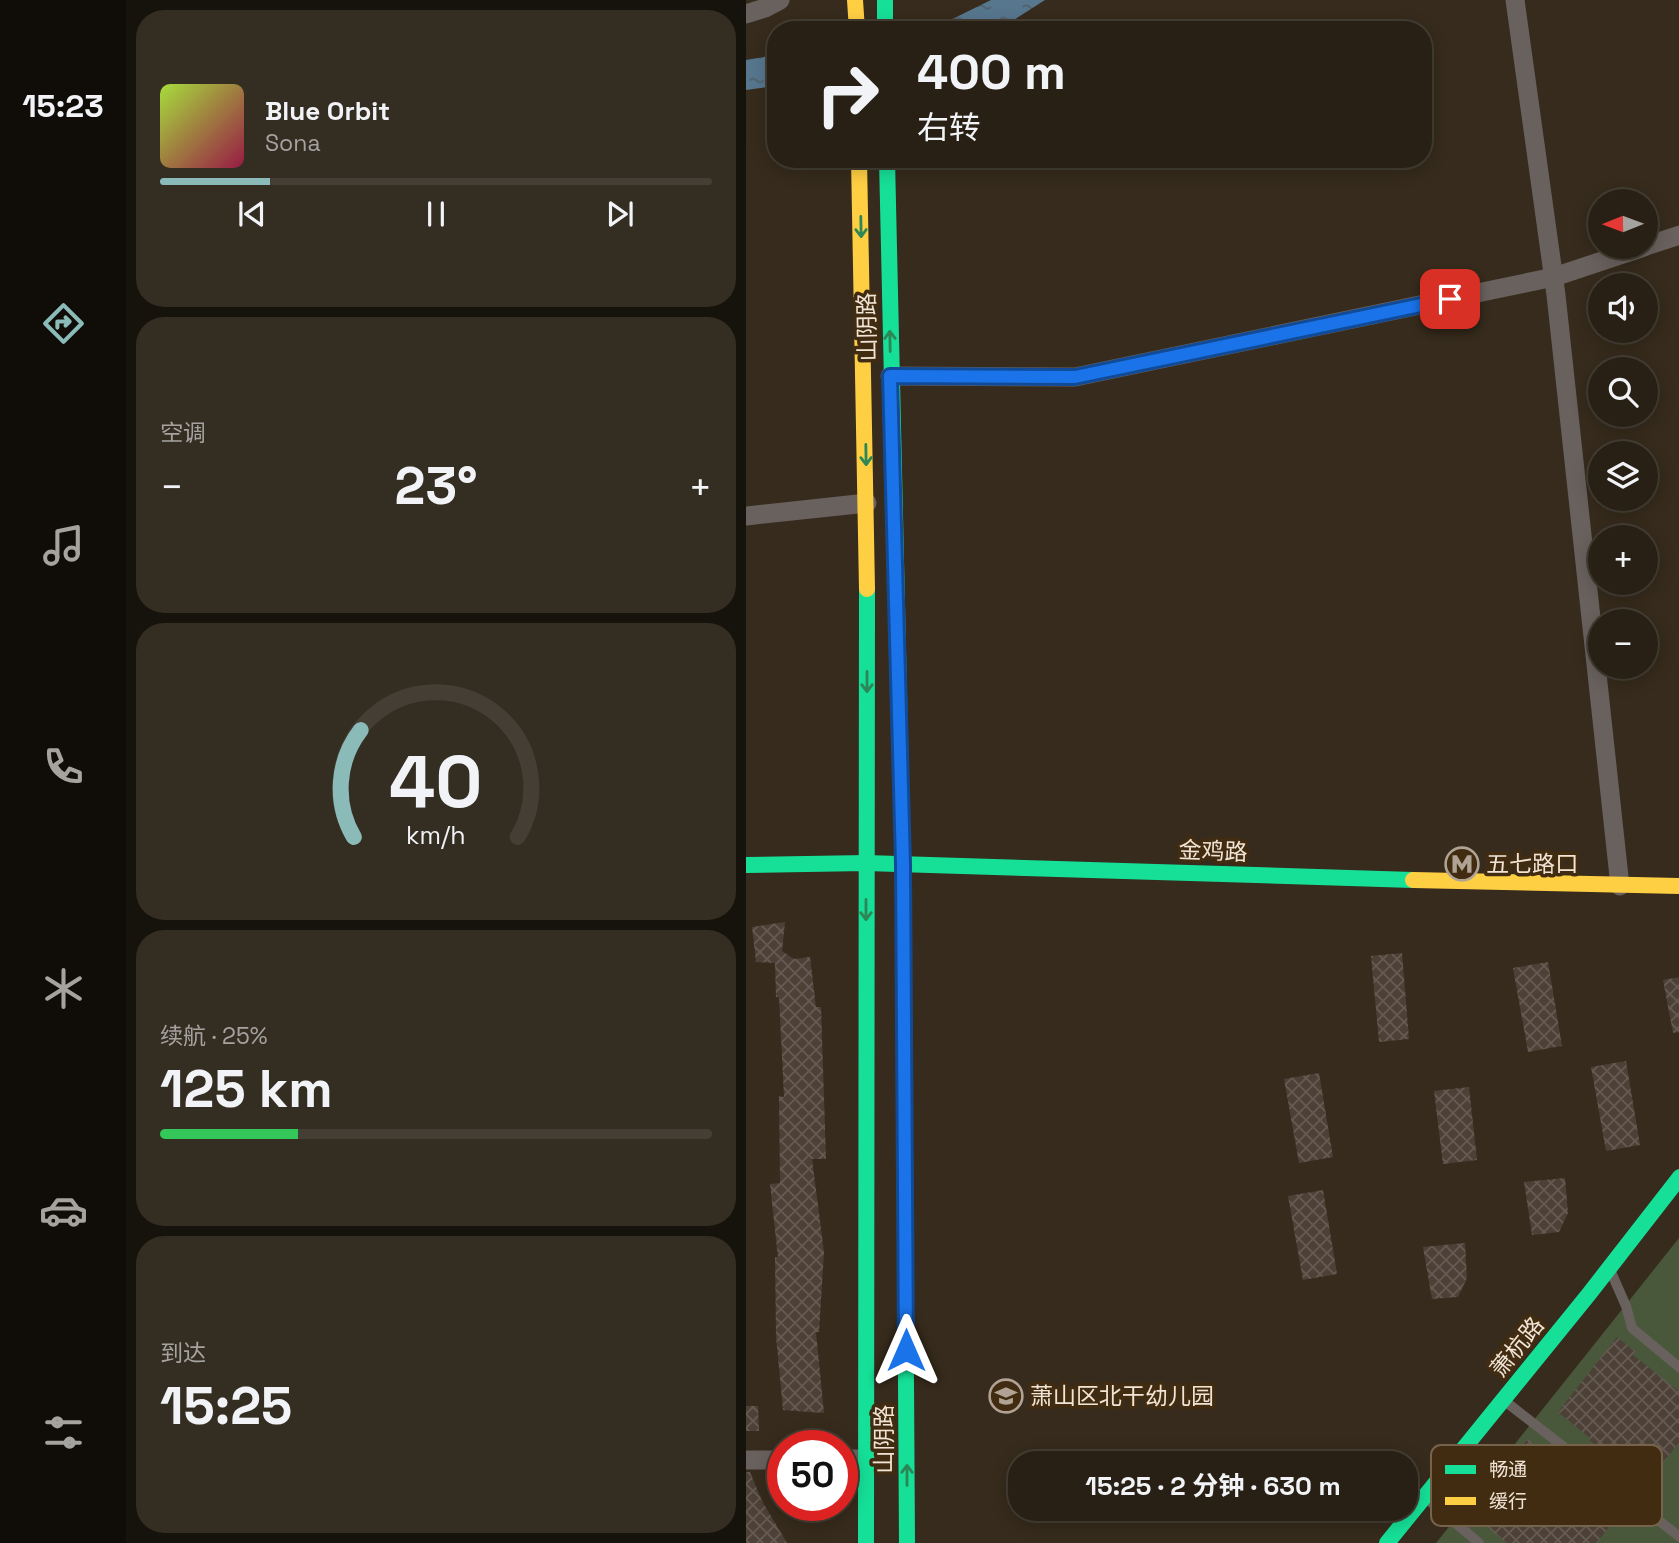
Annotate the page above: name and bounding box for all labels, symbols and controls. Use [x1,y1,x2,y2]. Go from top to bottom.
text: 400 m [917,41,1066,103]
icon: right [802,49,893,140]
text: 15:23 [22,86,104,126]
text: Blue Orbit [265,94,390,128]
text: 右转 [917,108,981,148]
text: Sona [265,128,321,158]
north arrow [1588,189,1658,259]
map controls [1588,189,1658,679]
icon: previous [233,195,271,233]
icon: pause [417,195,455,233]
icon: next [601,195,639,233]
one-way arrow [854,216,867,239]
pin [1420,269,1480,329]
button: sound [1588,273,1658,343]
icon: arrive [1431,280,1469,318]
street label: 山阴路 [851,292,883,362]
icon: directions [39,299,88,348]
one-way arrow [883,330,897,353]
button: search [1588,357,1658,427]
text: 空调 [160,418,206,448]
button: layers [1588,441,1658,511]
one-way arrow [859,443,873,466]
text: 23° [395,453,478,519]
text: − [160,463,184,511]
text: + [688,463,712,511]
icon: music [39,521,88,570]
button: + [1588,525,1658,595]
button: − [1588,609,1658,679]
one-way arrow [860,671,874,694]
text: 40 [389,736,483,829]
icon: phone [39,742,88,791]
text: km/h [406,819,466,851]
street label: 金鸡路 [1178,835,1248,867]
metro station icon: 五七路口 [1443,845,1481,883]
place label: 五七路口 [1486,849,1578,879]
one-way arrow [859,898,873,921]
icon: climate [39,964,88,1013]
text: 续航 · 25% [160,1021,268,1051]
text: 125 km [160,1056,333,1122]
icon: car [39,1186,88,1235]
street label: 萧杭路 [1484,1311,1550,1383]
position arrow [869,1313,943,1387]
text: 到达 [160,1338,206,1368]
text: 15:25 [160,1373,292,1439]
school or university icon: 萧山区北干幼儿园 [987,1377,1025,1415]
place label: 萧山区北干幼儿园 [1030,1381,1214,1411]
street label: 山阴路 [869,1405,899,1474]
icon: filters [39,1408,88,1457]
speed limit sign: 50 [767,1430,858,1521]
legend [1431,1445,1662,1526]
text: 畅通 [1489,1457,1527,1482]
one-way arrow [900,1464,914,1487]
text: 15:25 · 2 分钟 · 630 m [1085,1469,1341,1503]
text: 缓行 [1489,1489,1527,1514]

